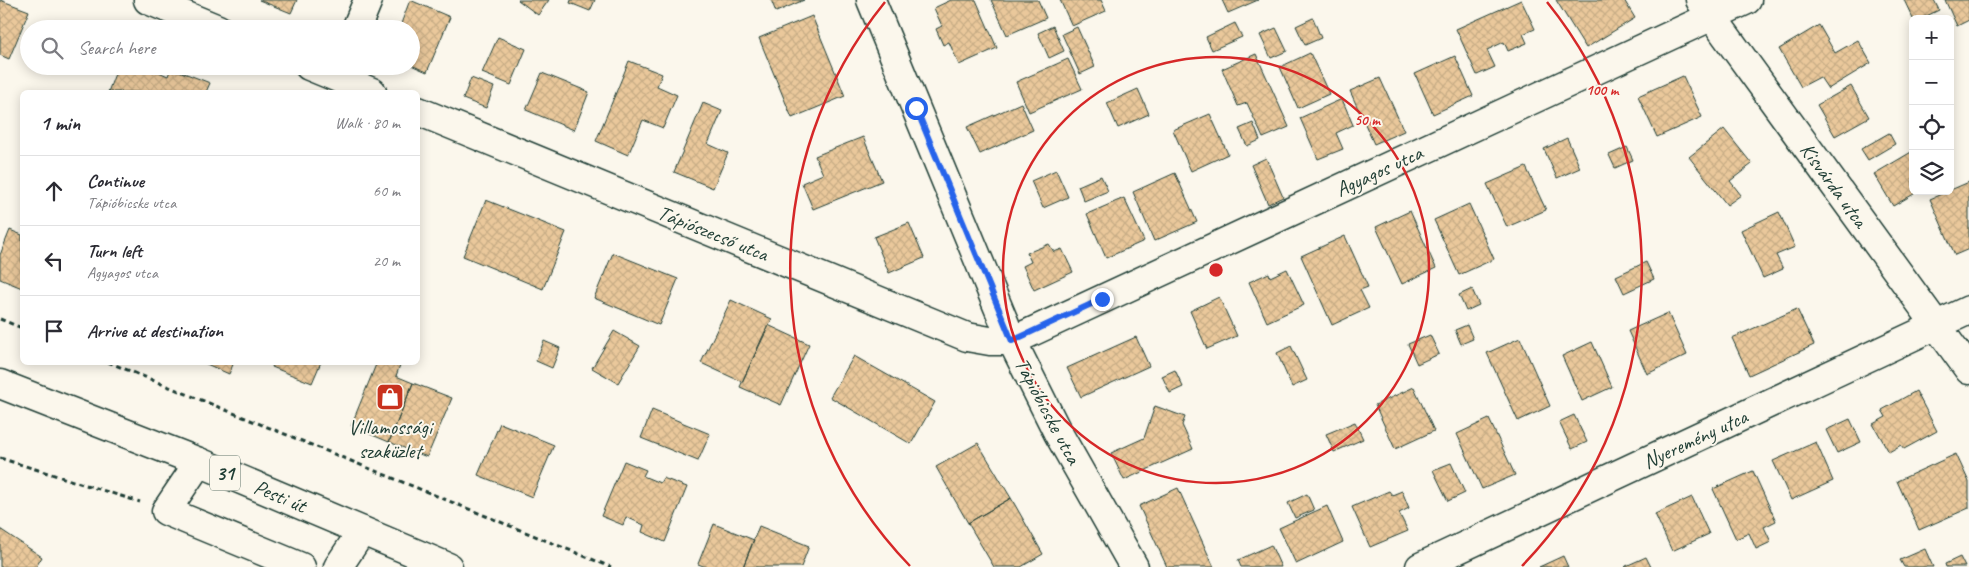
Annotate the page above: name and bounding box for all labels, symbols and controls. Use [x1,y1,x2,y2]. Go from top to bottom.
map controls [1909,15,1954,195]
button: + [1909,15,1954,60]
search box [20,20,420,75]
icon: search [38,34,66,62]
text: Search here [78,36,155,60]
button: − [1909,60,1954,105]
text: 100 m [1586,81,1620,100]
route start [905,97,928,120]
button: locate [1909,105,1954,150]
text: 1 min [40,110,80,136]
text: 50 m [1354,111,1381,130]
text: Walk · 80 m [335,113,400,133]
street label: Kisvárda utca [1794,137,1875,235]
street label: Agyagos utca [1331,139,1428,202]
button: layers [1909,150,1954,195]
text: Continue [87,169,144,193]
icon: ahead [40,177,68,205]
text: 60 m [373,181,400,201]
text: Tápióbicske utca [87,193,176,213]
street label: Tápiószecső utca [654,199,773,267]
text: Turn left [87,239,142,263]
icon: left [40,247,68,275]
text: 20 m [373,251,400,271]
centre of rings [1207,261,1225,279]
text: Agyagos utca [87,263,158,283]
route end [1091,288,1114,311]
icon: arrive [40,317,68,345]
text: Arrive at destination [87,319,223,343]
street label: Tápióbicske utca [1009,353,1088,470]
shop icon: Villamossági szaküzlet [375,382,405,412]
street label: Nyeremény utca [1639,403,1753,475]
place label: Villamossági szaküzlet [348,414,435,464]
road number: 31 [210,456,240,490]
street label: Pesti út [250,473,312,519]

